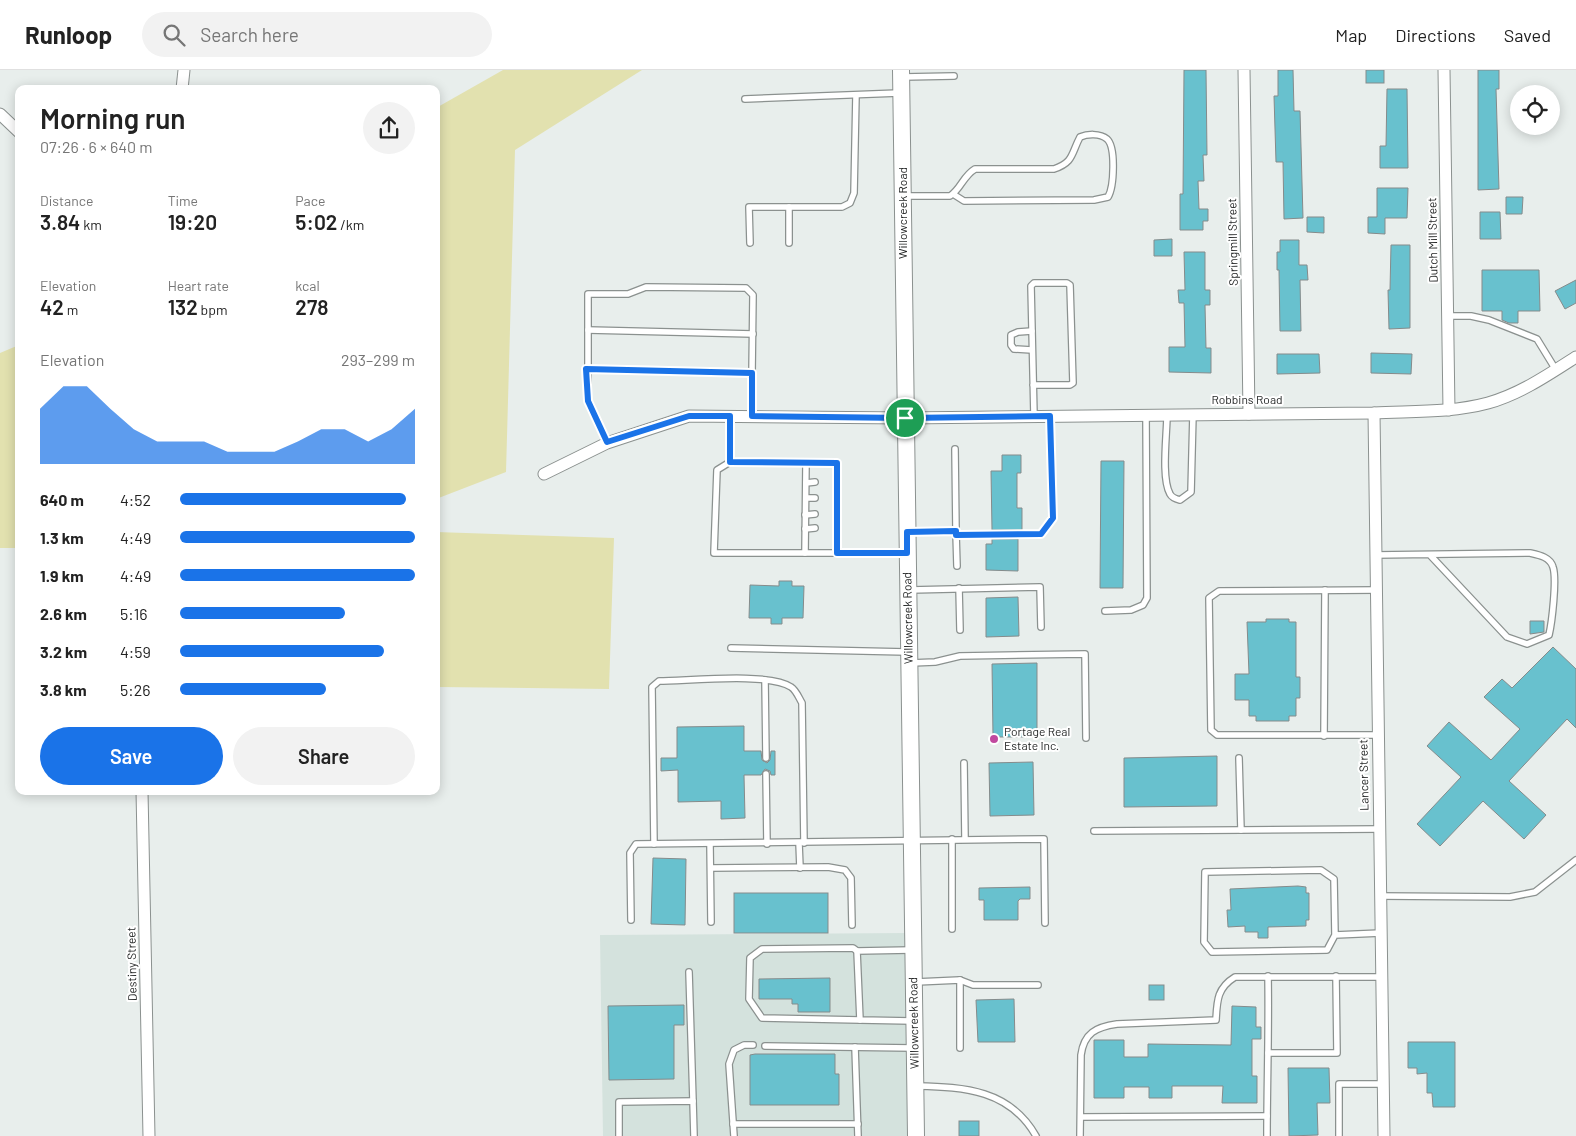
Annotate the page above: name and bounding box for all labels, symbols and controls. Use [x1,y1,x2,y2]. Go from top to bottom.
search box [142,12,492,57]
text: Runloop [25,20,112,49]
icon: search [160,21,188,49]
text: Search here [200,23,299,46]
text: Map [1335,24,1367,46]
text: Directions [1395,24,1476,46]
text: Saved [1504,24,1551,46]
map controls [1510,85,1560,135]
button: locate [1510,85,1560,135]
text: Morning run [40,101,186,135]
button: share [363,102,415,154]
text: 07:26 · 6 × 640 m [40,137,153,156]
street label: Willowcreek Road [895,167,909,259]
text: Distance [40,192,93,209]
text: Time [168,192,198,209]
text: Pace [295,192,325,209]
street label: Dutch Mill Street [1424,197,1440,283]
street label: Springmill Street [1224,198,1240,286]
text: 3.84 [40,209,80,234]
text: 19:20 [168,209,217,234]
text: 5:02 [295,209,337,234]
text: km [80,216,102,233]
text: /km [337,216,364,233]
text: Elevation [40,277,96,294]
text: Heart rate [168,277,229,294]
text: kcal [295,277,320,294]
text: 42 [40,294,64,319]
text: 132 [168,294,198,319]
text: 278 [295,294,328,319]
text: m [64,301,78,318]
text: bpm [198,301,228,318]
text: Elevation [40,350,104,369]
text: 293–299 m [341,350,415,369]
street label: Robbins Road [1211,392,1283,406]
pin [884,397,926,439]
icon: arrive [891,404,919,432]
text: 640 m [40,490,84,509]
text: 4:52 [120,490,151,509]
text: 1.3 km [40,528,84,547]
text: 4:49 [120,528,151,547]
text: 1.9 km [40,566,84,585]
text: 4:49 [120,566,151,585]
street label: Willowcreek Road [899,572,915,664]
text: 2.6 km [40,604,87,623]
text: 5:16 [120,604,148,623]
text: 3.2 km [40,642,87,661]
text: 4:59 [120,642,151,661]
text: 3.8 km [40,680,87,699]
text: 5:26 [120,680,150,699]
place label: Portage Real Estate Inc. [1004,724,1070,752]
button: Save [40,727,223,785]
button: Share [233,727,415,785]
marker: Portage Real Estate Inc. [988,733,1000,745]
street label: Lancer Street [1355,739,1371,811]
street label: Destiny Street [123,927,139,1001]
street label: Willowcreek Road [905,977,921,1069]

